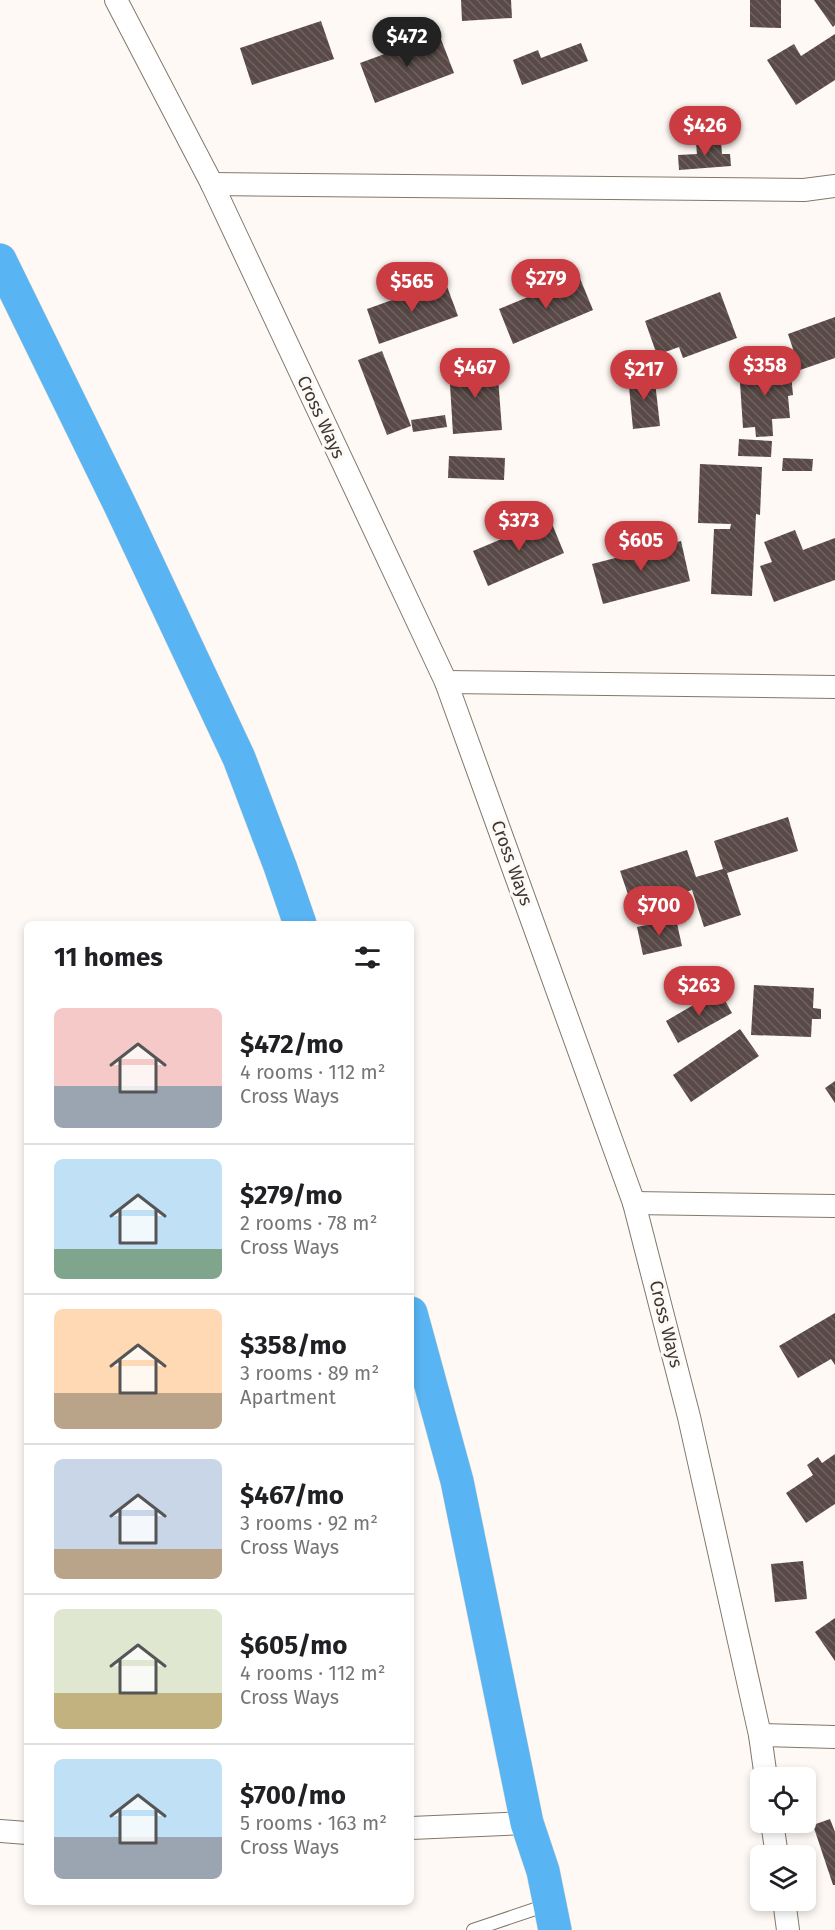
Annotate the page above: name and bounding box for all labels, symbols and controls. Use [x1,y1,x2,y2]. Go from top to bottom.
pin: $472 [371,17,443,68]
text: $472 [386,24,428,48]
pin: $426 [669,106,741,157]
text: $426 [683,113,727,137]
pin: $279 [510,259,582,310]
pin: $565 [376,262,448,313]
text: $279 [525,266,567,290]
text: $565 [390,269,434,293]
pin: $358 [729,346,801,397]
pin: $467 [439,348,511,399]
pin: $217 [608,350,680,401]
text: $358 [743,353,787,377]
text: $467 [454,355,496,379]
text: $217 [624,357,664,381]
street label: Cross Ways [292,372,350,462]
pin: $373 [483,501,555,552]
text: $373 [499,508,539,532]
pin: $605 [605,521,677,572]
text: $605 [619,528,663,552]
street label: Cross Ways [486,817,538,909]
pin: $700 [623,886,695,937]
text: $700 [637,893,681,917]
icon: filters [351,941,384,974]
text: 11 homes [54,942,163,973]
pin: $263 [663,966,735,1017]
text: $263 [678,973,720,997]
text: $472/mo [240,1029,344,1060]
icon: home [102,1032,174,1104]
text: 4 rooms · 112 m² [240,1060,386,1084]
text: Cross Ways [240,1084,339,1108]
text: $279/mo [240,1180,342,1211]
icon: home [102,1183,174,1255]
text: 2 rooms · 78 m² [240,1211,377,1235]
text: Cross Ways [240,1235,339,1259]
street label: Cross Ways [645,1278,687,1370]
text: $358/mo [240,1330,347,1361]
icon: home [102,1333,174,1405]
text: 3 rooms · 89 m² [240,1361,379,1385]
text: Apartment [240,1385,336,1409]
text: $467/mo [240,1480,344,1511]
icon: home [102,1483,174,1555]
text: 3 rooms · 92 m² [240,1511,378,1535]
text: Cross Ways [240,1535,339,1559]
text: $605/mo [240,1630,347,1661]
icon: home [102,1633,174,1705]
text: 4 rooms · 112 m² [240,1661,386,1685]
text: Cross Ways [240,1685,339,1709]
map controls [750,1767,816,1911]
button: locate [750,1767,816,1833]
text: $700/mo [240,1780,346,1811]
icon: home [102,1783,174,1855]
text: 5 rooms · 163 m² [240,1811,387,1835]
text: Cross Ways [240,1835,339,1859]
button: layers [750,1845,816,1911]

